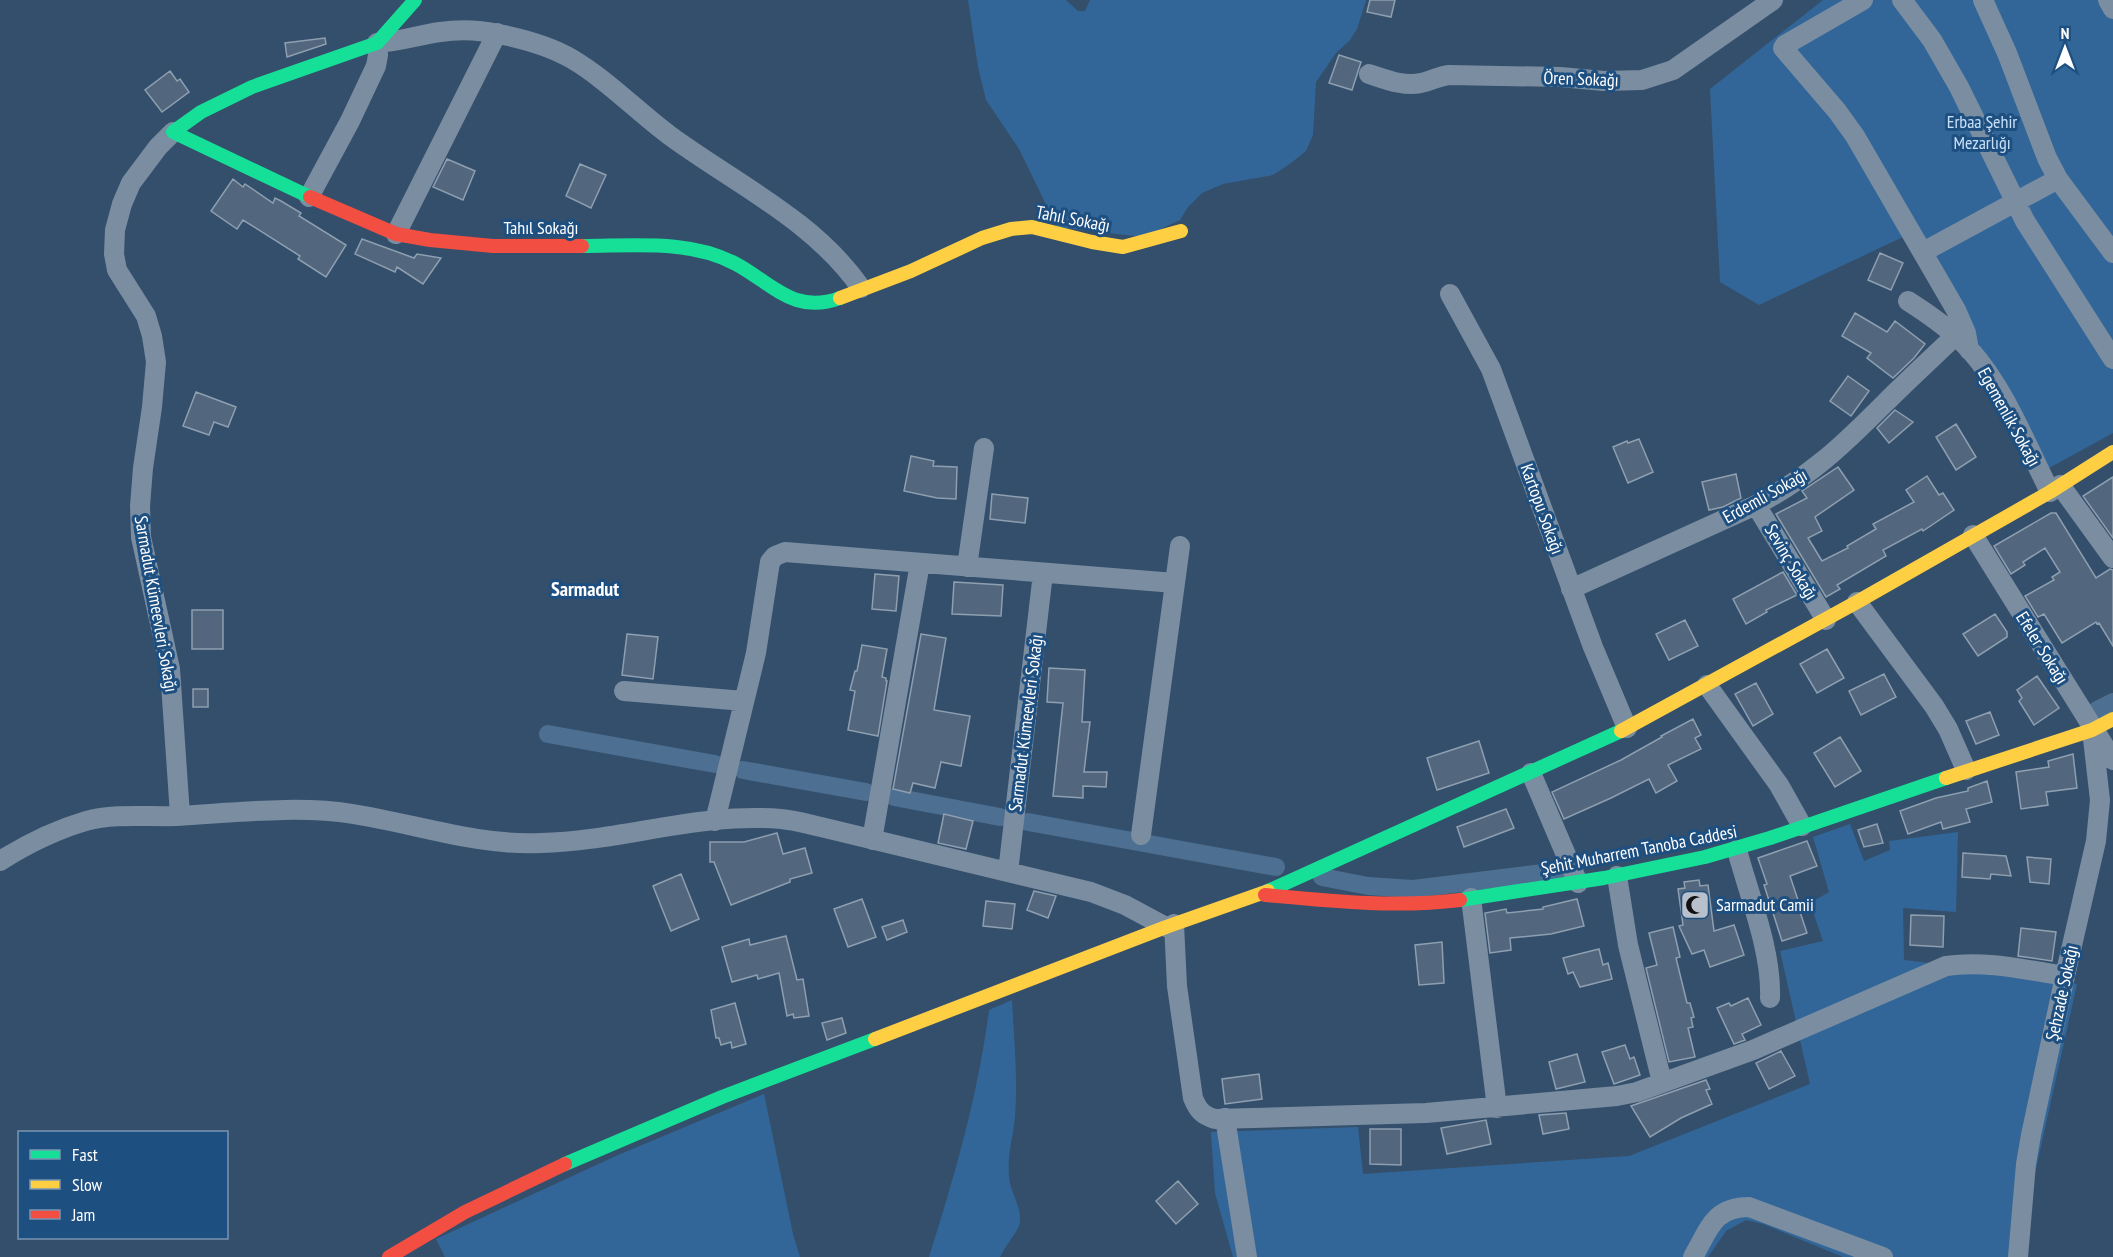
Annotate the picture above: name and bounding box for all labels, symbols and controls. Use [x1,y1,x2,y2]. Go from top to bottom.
north arrow [2035,18,2095,78]
text: N [2061,23,2069,43]
street label: Ören Sokağı [1543,66,1619,91]
park label: Erbaa Şehir Mezarlığı [1947,110,2017,154]
street label: Tahıl Sokağı [1034,200,1112,237]
street label: Tahıl Sokağı [504,216,578,239]
street label: Egemenlik Sokağı [1973,363,2046,470]
street label: Kartopu Sokağı [1516,461,1569,557]
street label: Erdemli Sokağı [1719,463,1811,528]
street label: Sarmadut Kümeevleri Sokağı [130,514,183,694]
street label: Sevinç Sokağı [1760,519,1823,604]
district label: Sarmadut [551,576,619,602]
street label: Efeler Sokağı [2011,607,2074,688]
street label: Sarmadut Kümeevleri Sokağı [1003,633,1048,813]
street label: Şehit Muharrem Tanoba Caddesi [1539,819,1739,880]
mosque icon: Sarmadut Camii [1679,889,1711,921]
place label: Sarmadut Camii [1716,893,1814,916]
street label: Şehzade Sokağı [2040,943,2083,1043]
legend [18,1131,228,1239]
text: Fast [72,1143,98,1166]
text: Slow [72,1173,103,1196]
text: Jam [71,1203,95,1226]

